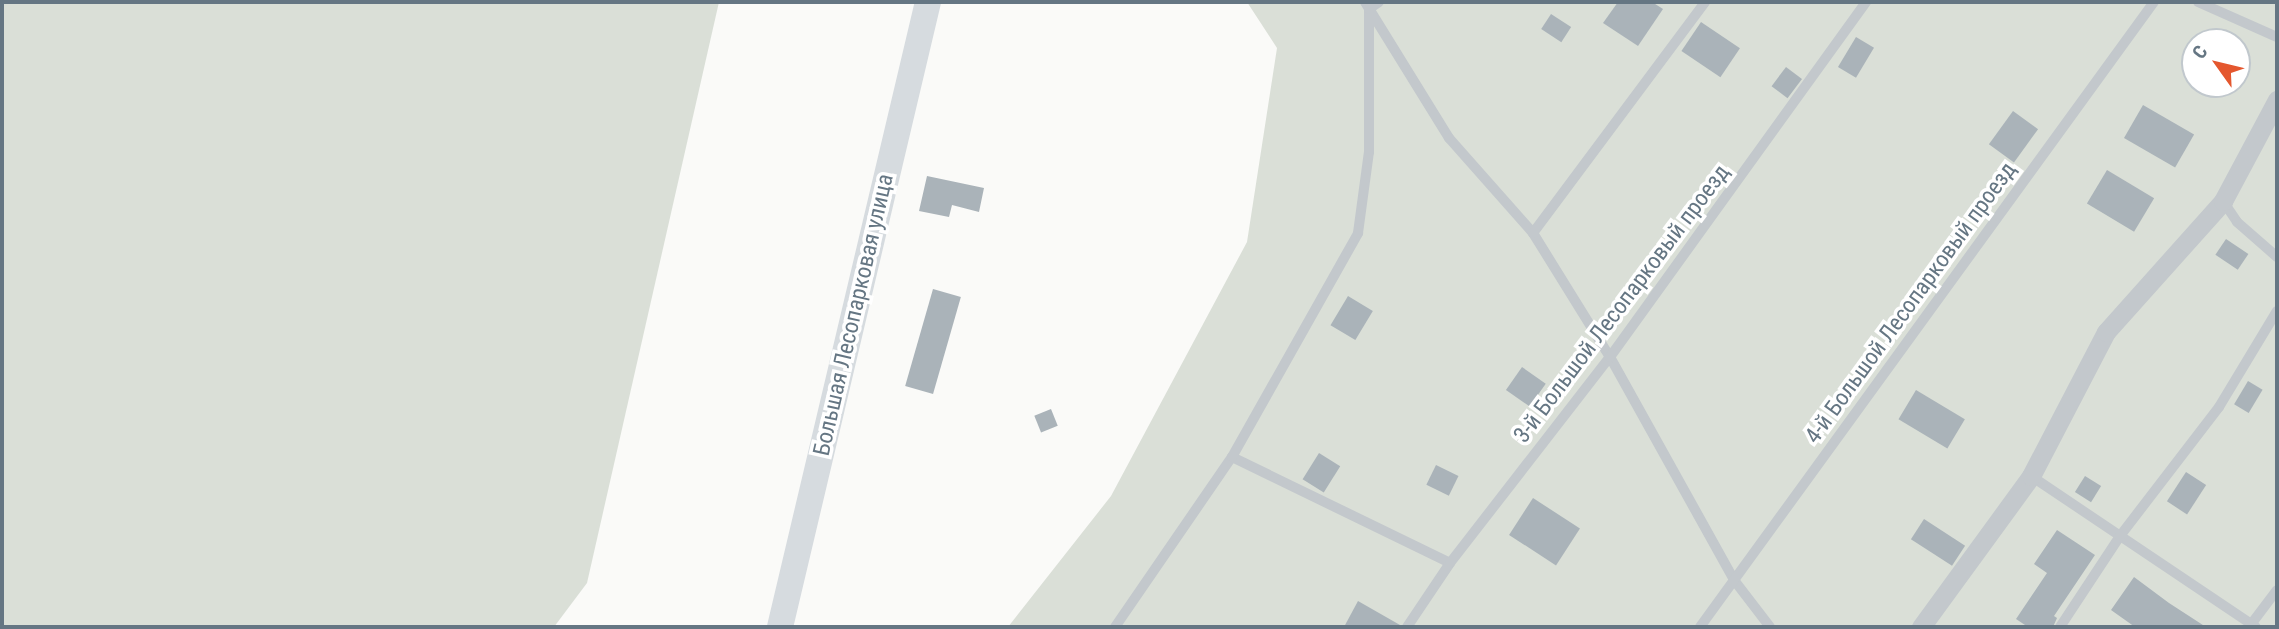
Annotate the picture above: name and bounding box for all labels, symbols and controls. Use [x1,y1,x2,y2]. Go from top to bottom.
north arrow [2181,28,2251,98]
text: С [2187,41,2212,63]
street label: 4-й Большой Лесопарковый проезд [1800,157,2022,449]
street label: 3-й Большой Лесопарковый проезд [1508,159,1736,449]
street label: Большая Лесопарковая улица [808,171,900,459]

